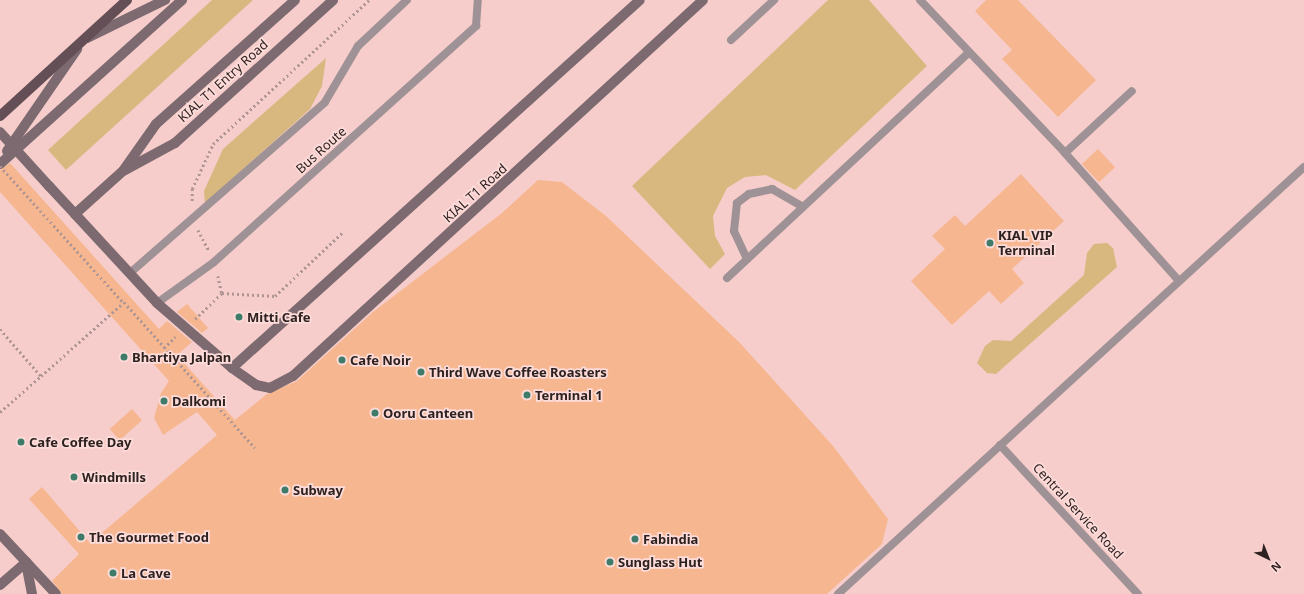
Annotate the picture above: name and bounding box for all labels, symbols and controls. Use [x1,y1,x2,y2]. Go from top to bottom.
street label: KIAL T1 Entry Road [175,37,271,125]
street label: Bus Route [293,123,349,177]
street label: KIAL T1 Road [440,160,510,226]
place label: KIAL VIP Terminal [998,228,1055,259]
marker: KIAL VIP Terminal [985,238,995,248]
place label: Mitti Cafe [247,309,311,325]
marker: Mitti Cafe [234,312,244,322]
place label: Bhartiya Jalpan [132,349,231,365]
marker: Bhartiya Jalpan [119,352,129,362]
place label: Cafe Noir [350,352,411,368]
marker: Cafe Noir [337,355,347,365]
place label: Third Wave Coffee Roasters [429,364,607,380]
marker: Third Wave Coffee Roasters [416,367,426,377]
place label: Terminal 1 [535,387,603,403]
marker: Terminal 1 [522,390,532,400]
place label: Dalkomi [172,393,226,409]
marker: Dalkomi [159,396,169,406]
place label: Ooru Canteen [383,405,473,421]
marker: Ooru Canteen [370,408,380,418]
place label: Cafe Coffee Day [29,434,131,450]
marker: Cafe Coffee Day [16,437,26,447]
street label: Central Service Road [1030,460,1126,562]
place label: Windmills [82,469,146,485]
marker: Windmills [69,472,79,482]
place label: Subway [293,482,343,498]
marker: Subway [280,485,290,495]
place label: The Gourmet Food [89,529,209,545]
place label: Fabindia [643,531,698,547]
marker: The Gourmet Food [76,532,86,542]
marker: Fabindia [630,534,640,544]
north arrow [1248,538,1288,578]
place label: Sunglass Hut [618,554,702,570]
marker: Sunglass Hut [605,557,615,567]
text: N [1268,559,1285,576]
place label: La Cave [121,565,171,581]
marker: La Cave [108,568,118,578]

